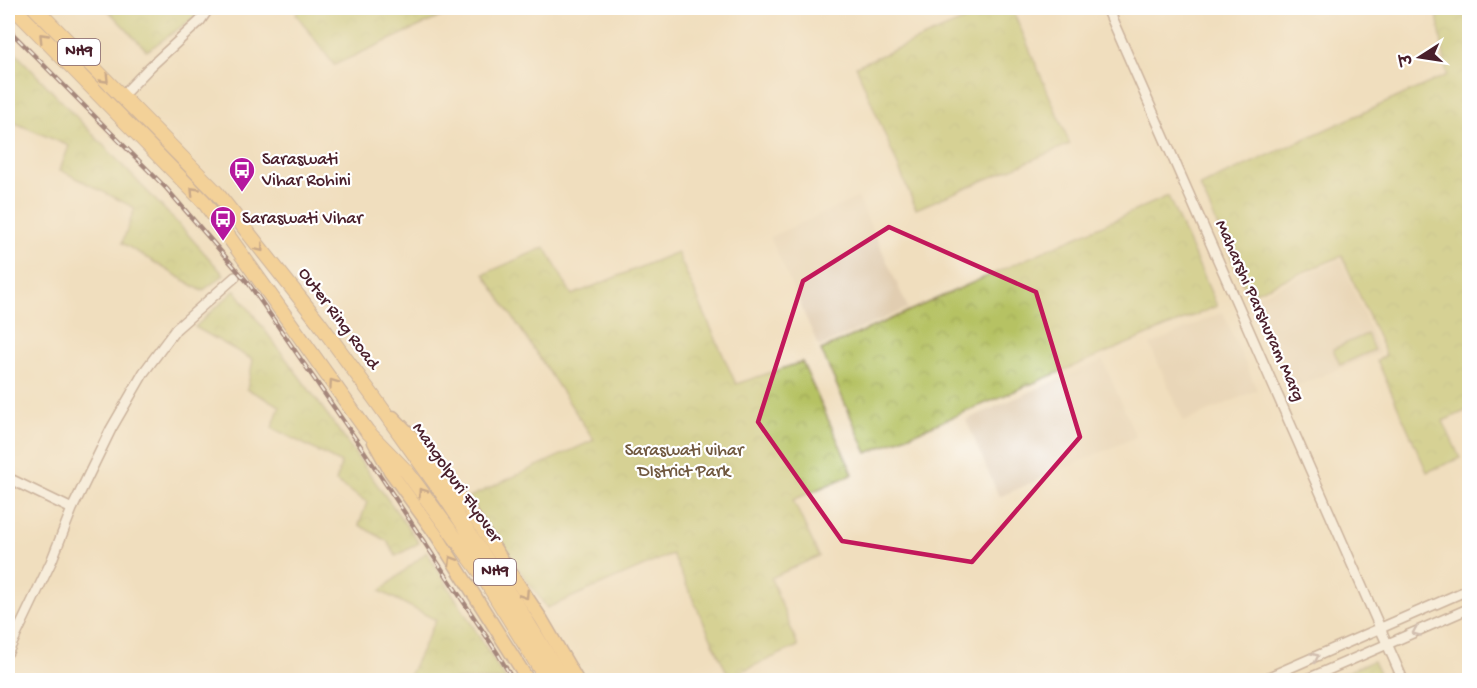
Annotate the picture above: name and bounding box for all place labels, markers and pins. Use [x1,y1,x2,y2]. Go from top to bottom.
place label: Saraswati Vihar Rohini [261,150,351,192]
bus stop icon: Saraswati Vihar Rohini [227,155,257,193]
bus stop icon: Saraswati Vihar [208,204,238,242]
place label: Saraswati Vihar [242,209,364,230]

